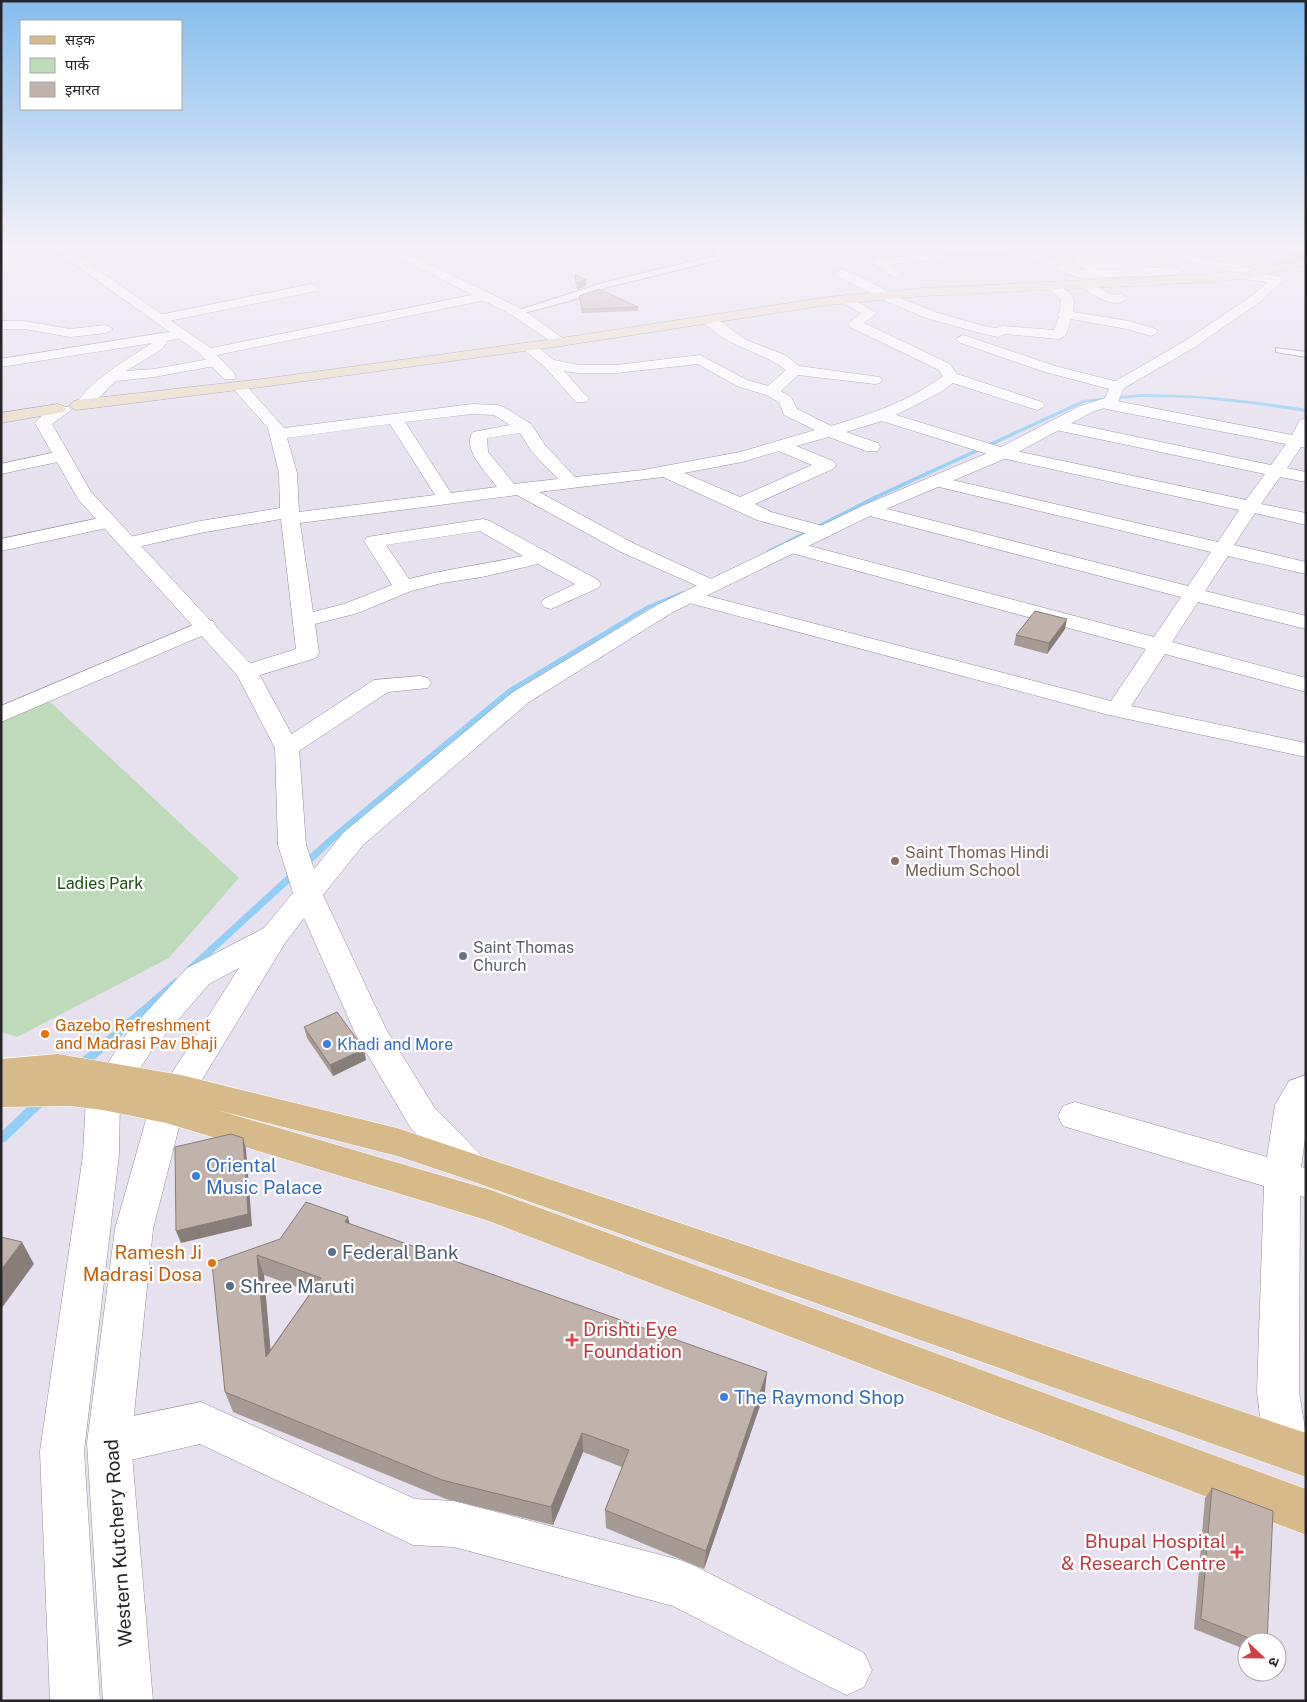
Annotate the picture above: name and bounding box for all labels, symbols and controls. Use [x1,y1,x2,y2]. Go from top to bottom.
legend [20,20,182,110]
text: सड़क [65,31,95,48]
text: पार्क [65,56,89,73]
text: इमारत [65,81,100,98]
place label: Saint Thomas Hindi Medium School [905,843,1049,880]
marker: Saint Thomas Hindi Medium School [889,855,901,867]
park label: Ladies Park [57,874,143,893]
place label: Saint Thomas Church [473,938,574,975]
marker: Saint Thomas Church [457,950,469,962]
place label: Gazebo Refreshment and Madrasi Pav Bhaji [55,1016,217,1053]
marker: Gazebo Refreshment and Madrasi Pav Bhaji [39,1028,51,1040]
place label: Khadi and More [337,1035,453,1054]
marker: Khadi and More [321,1038,333,1050]
place label: Oriental Music Palace [206,1154,323,1198]
marker: Oriental Music Palace [190,1170,202,1182]
place label: Ramesh Ji Madrasi Dosa [83,1241,202,1285]
place label: Federal Bank [342,1241,459,1263]
marker: Federal Bank [326,1246,338,1258]
marker: Ramesh Ji Madrasi Dosa [206,1257,218,1269]
place label: Shree Maruti [240,1275,355,1297]
marker: Shree Maruti [224,1280,236,1292]
place label: Drishti Eye Foundation [583,1318,682,1362]
marker: Drishti Eye Foundation [565,1333,579,1347]
place label: The Raymond Shop [734,1386,904,1408]
marker: The Raymond Shop [718,1391,730,1403]
street label: Western Kutchery Road [100,1438,136,1648]
place label: Bhupal Hospital & Research Centre [1061,1530,1226,1574]
marker: Bhupal Hospital & Research Centre [1230,1545,1244,1559]
north arrow [1237,1632,1287,1682]
text: उ [1265,1655,1283,1669]

